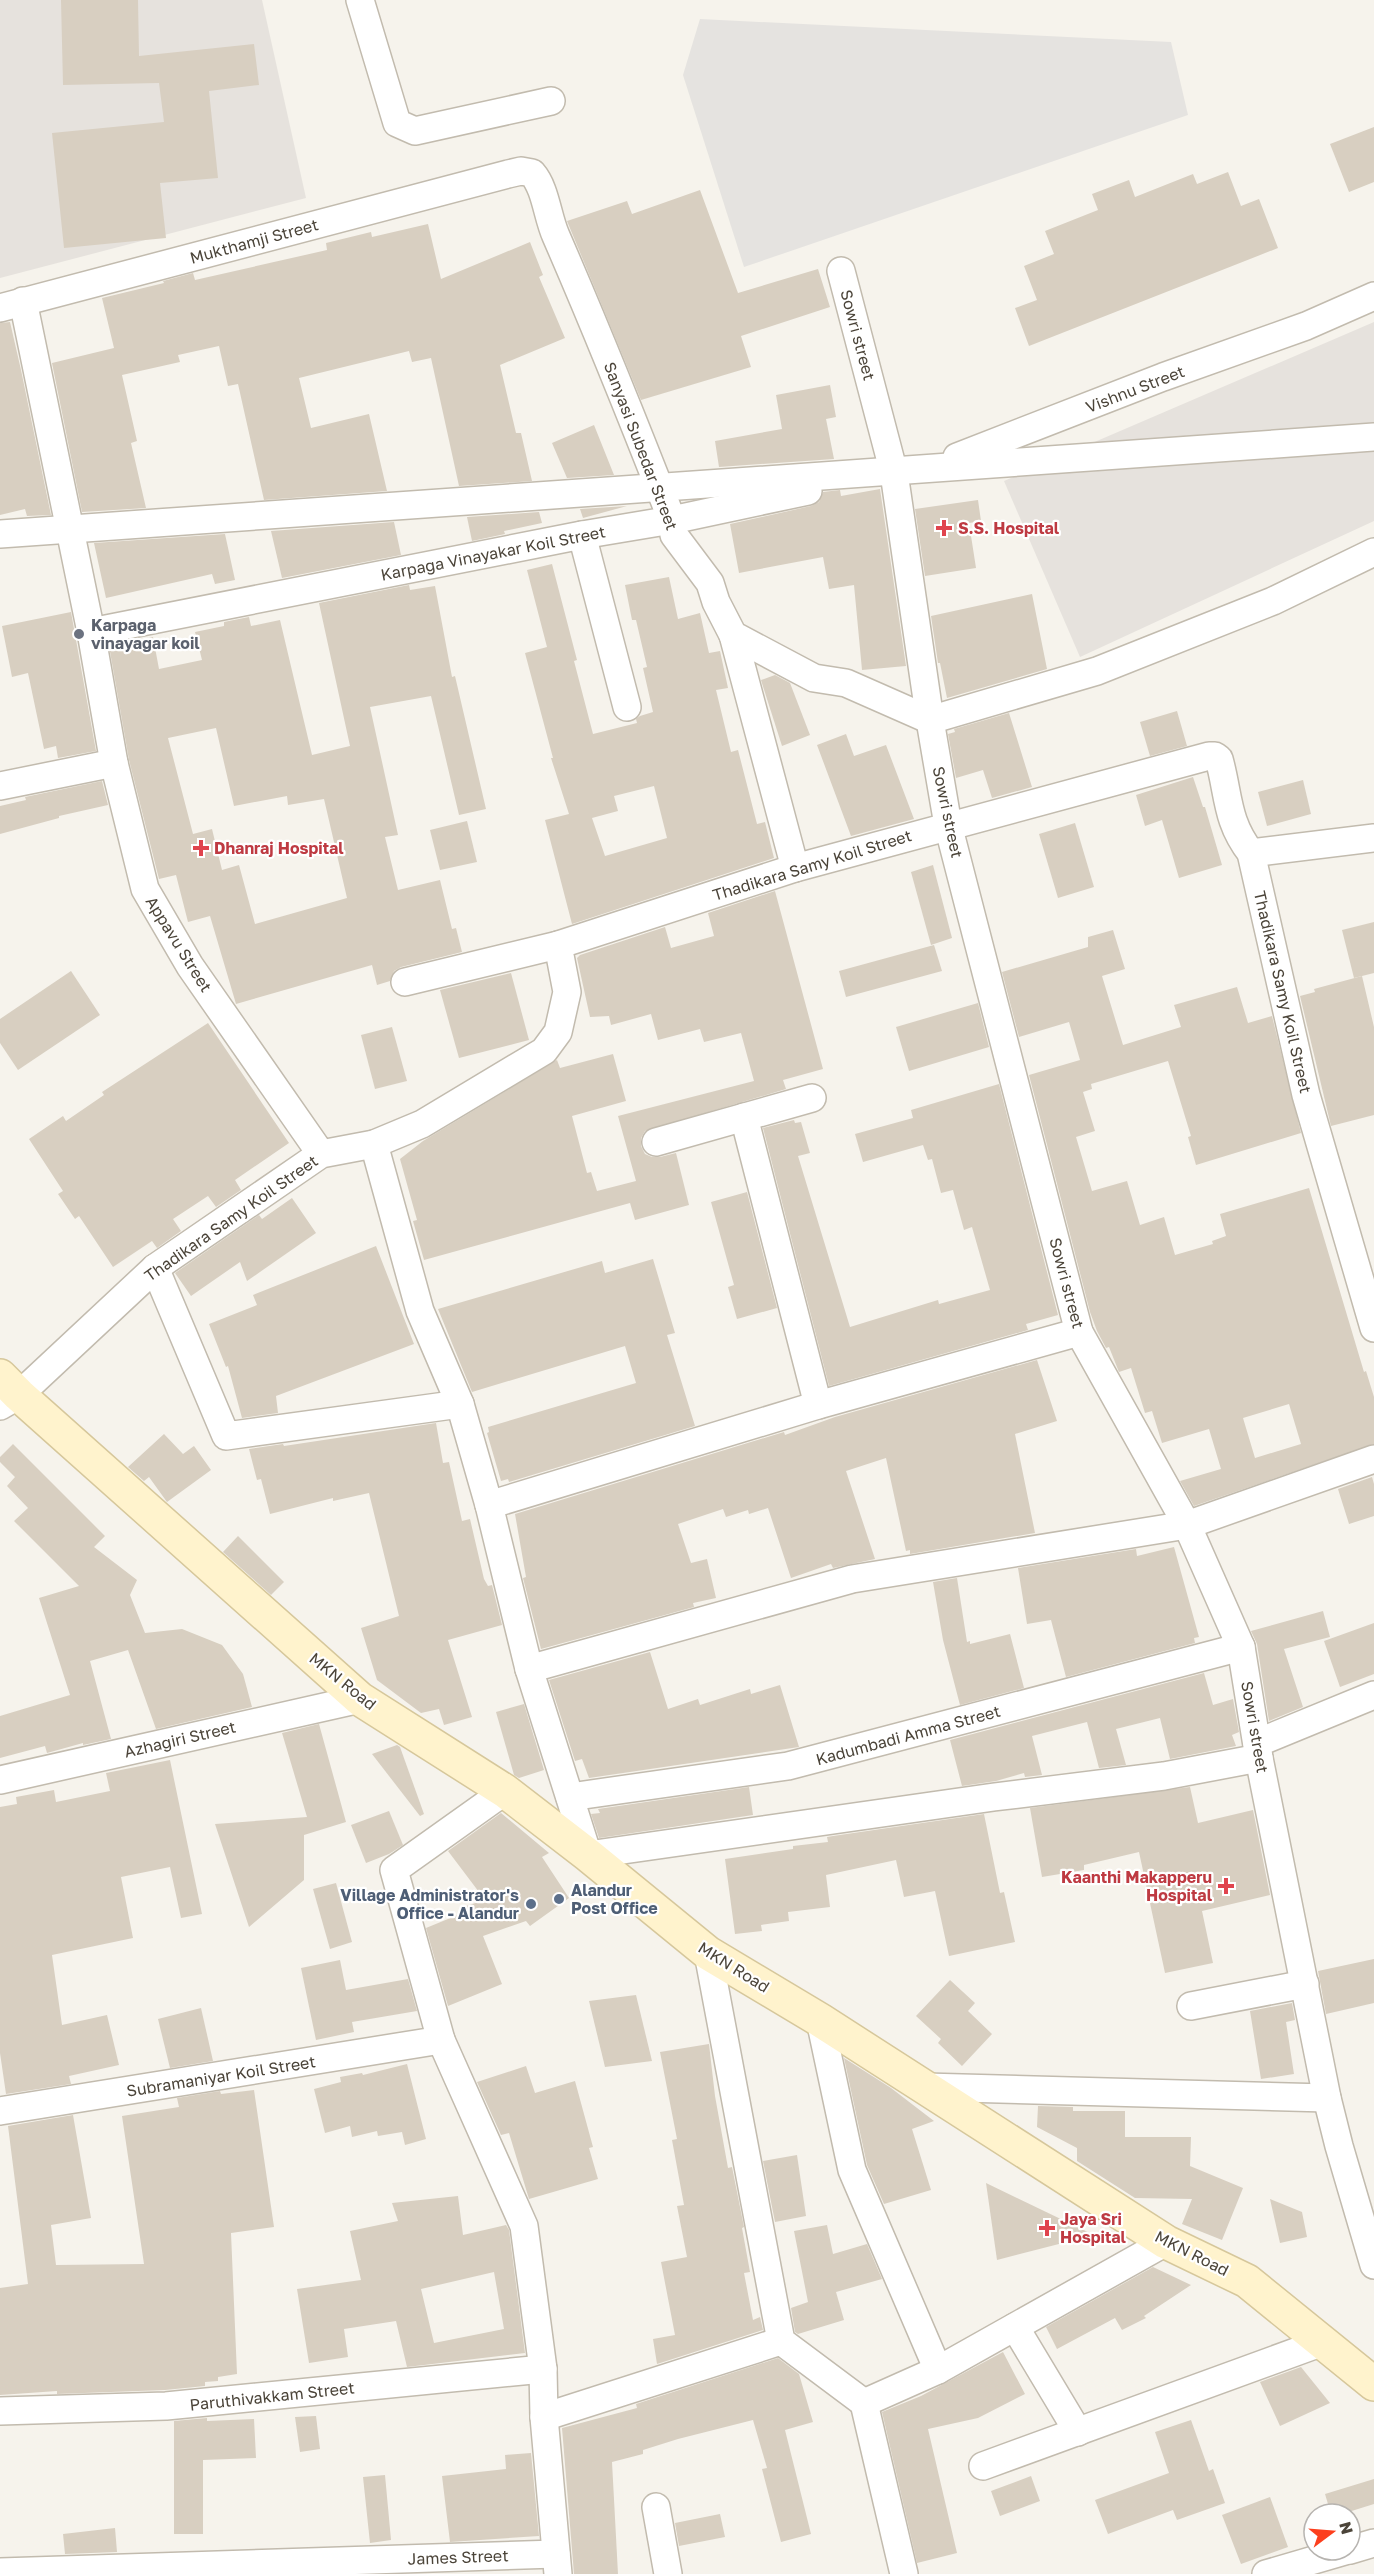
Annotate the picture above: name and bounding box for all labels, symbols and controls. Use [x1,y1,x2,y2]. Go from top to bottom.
street label: Mukthamji Street [188,214,320,268]
street label: Sowri street [836,287,880,383]
street label: Sanyasi Subedar Street [600,359,682,533]
street label: Vishnu Street [1083,361,1187,417]
place label: S.S. Hospital [958,518,1060,538]
marker: S.S. Hospital [935,519,953,537]
street label: Karpaga Vinayakar Koil Street [379,521,607,585]
place label: Karpaga vinayagar koil [91,615,200,653]
marker: Karpaga vinayagar koil [72,627,86,641]
street label: Sowri street [929,764,967,860]
street label: Thadikara Samy Koil Street [710,825,914,905]
place label: Dhanraj Hospital [214,838,344,858]
marker: Dhanraj Hospital [192,839,210,857]
street label: Thadikara Samy Koil Street [1250,889,1316,1095]
street label: Appavu Street [142,892,216,996]
street label: Thadikara Samy Koil Street [140,1150,322,1286]
street label: Sowri street [1045,1235,1089,1331]
street label: MKN Road [306,1648,380,1714]
street label: Sowri street [1237,1679,1273,1775]
street label: Kadumbadi Amma Street [814,1701,1002,1769]
street label: Azhagiri Street [122,1716,238,1762]
place label: Kaanthi Makapperu Hospital [1061,1867,1213,1905]
marker: Kaanthi Makapperu Hospital [1217,1877,1235,1895]
place label: Alandur Post Office [571,1880,658,1918]
place label: Village Administrator's Office - Alandur [340,1885,519,1923]
marker: Alandur Post Office [552,1892,566,1906]
marker: Village Administrator's Office - Alandur [524,1897,538,1911]
street label: MKN Road [695,1937,773,1997]
street label: Subramaniyar Koil Street [125,2051,317,2101]
place label: Jaya Sri Hospital [1060,2209,1127,2247]
marker: Jaya Sri Hospital [1038,2219,1056,2237]
street label: MKN Road [1152,2226,1232,2280]
street label: Paruthivakkam Street [189,2377,355,2415]
north arrow [1302,2502,1362,2562]
text: N [1335,2519,1358,2536]
street label: James Street [407,2545,509,2569]

